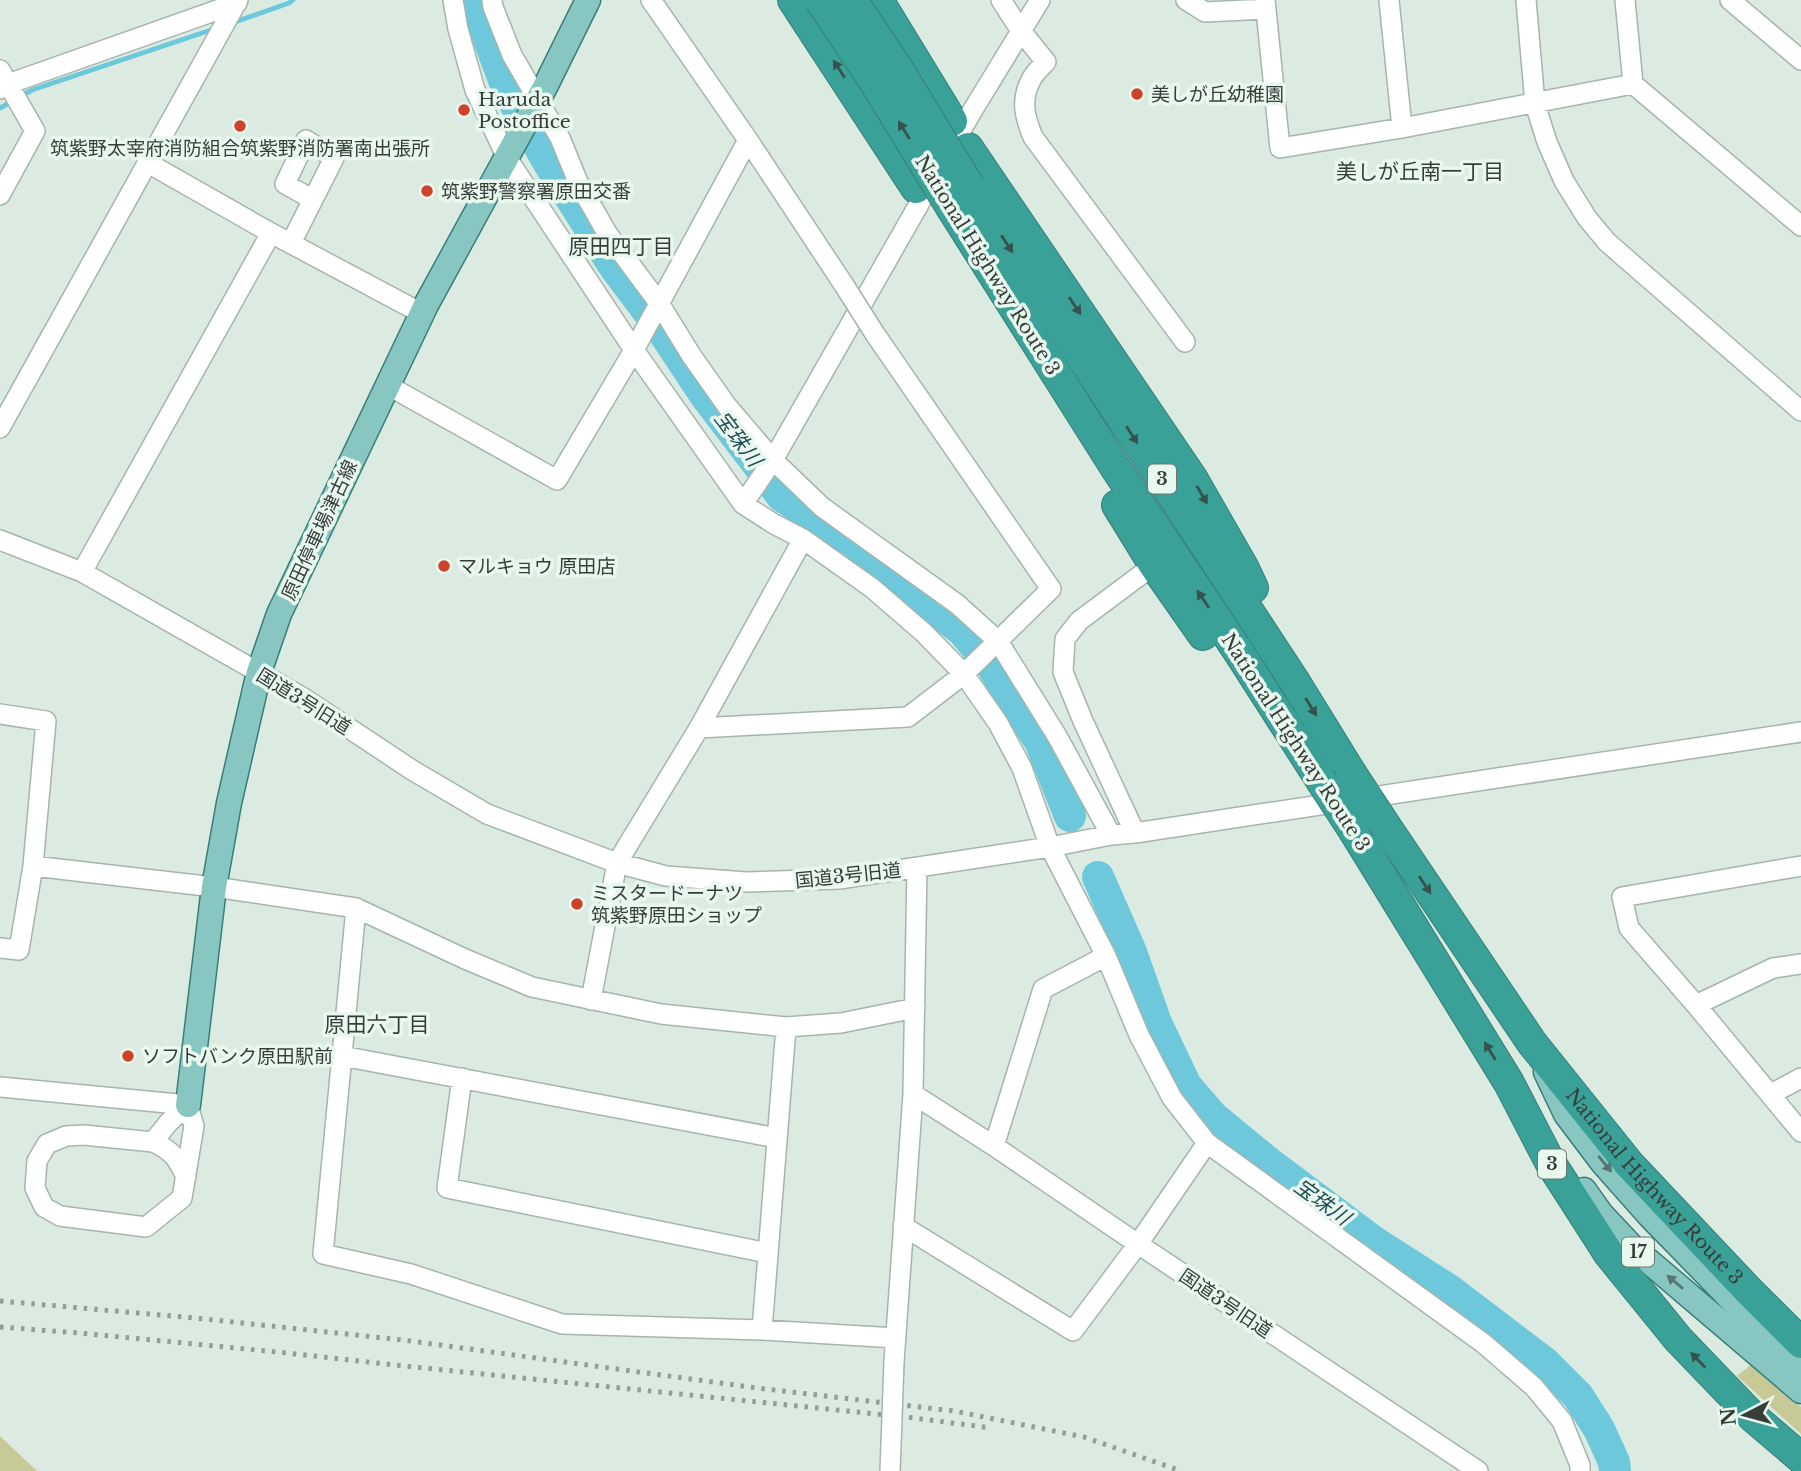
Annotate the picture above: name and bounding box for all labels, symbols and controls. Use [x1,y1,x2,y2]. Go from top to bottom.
one-way arrow [832,60,846,78]
place label: 美しが丘幼稚園 [1151,83,1284,106]
marker: 美しが丘幼稚園 [1129,86,1145,102]
place label: Haruda Postoffice [478,88,571,133]
marker: Haruda Postoffice [456,102,472,118]
marker: 筑紫野太宰府消防組合筑紫野消防署南出張所 [232,118,248,134]
one-way arrow [897,120,910,139]
place label: 筑紫野太宰府消防組合筑紫野消防署南出張所 [50,137,430,160]
street label: National Highway Route 3 [910,151,1065,379]
district label: 美しが丘南一丁目 [1336,159,1504,185]
place label: 筑紫野警察署原田交番 [441,180,631,203]
marker: 筑紫野警察署原田交番 [419,183,435,199]
district label: 原田四丁目 [569,234,674,260]
one-way arrow [1001,235,1014,254]
one-way arrow [1069,296,1082,315]
water label: 宝珠川 [709,406,769,474]
one-way arrow [1126,425,1139,444]
street label: 原田停車場津古線 [277,456,362,604]
road number: 3 [1148,464,1176,494]
one-way arrow [1196,485,1208,504]
place label: マルキョウ 原田店 [458,555,615,578]
marker: マルキョウ 原田店 [436,558,452,574]
one-way arrow [1196,590,1210,608]
street label: National Highway Route 3 [1217,629,1375,855]
street label: 国道3号旧道 [252,663,355,739]
one-way arrow [1304,697,1317,717]
street label: 国道3号旧道 [794,858,902,893]
one-way arrow [1418,876,1432,894]
place label: ミスタードーナツ 筑紫野原田ショップ [591,882,762,927]
marker: ミスタードーナツ 筑紫野原田ショップ [569,896,585,912]
district label: 原田六丁目 [325,1012,430,1038]
one-way arrow [1483,1041,1496,1061]
place label: ソフトバンク原田駅前 [142,1045,333,1068]
marker: ソフトバンク原田駅前 [120,1048,136,1064]
street label: National Highway Route 3 [1561,1084,1748,1289]
road number: 3 [1538,1149,1566,1178]
one-way arrow [1597,1155,1613,1173]
water label: 宝珠川 [1289,1173,1357,1232]
road number: 17 [1622,1238,1654,1266]
street label: 国道3号旧道 [1175,1264,1276,1343]
one-way arrow [1666,1275,1684,1290]
one-way arrow [1691,1352,1707,1369]
north arrow [1710,1380,1780,1450]
text: N [1716,1407,1741,1427]

